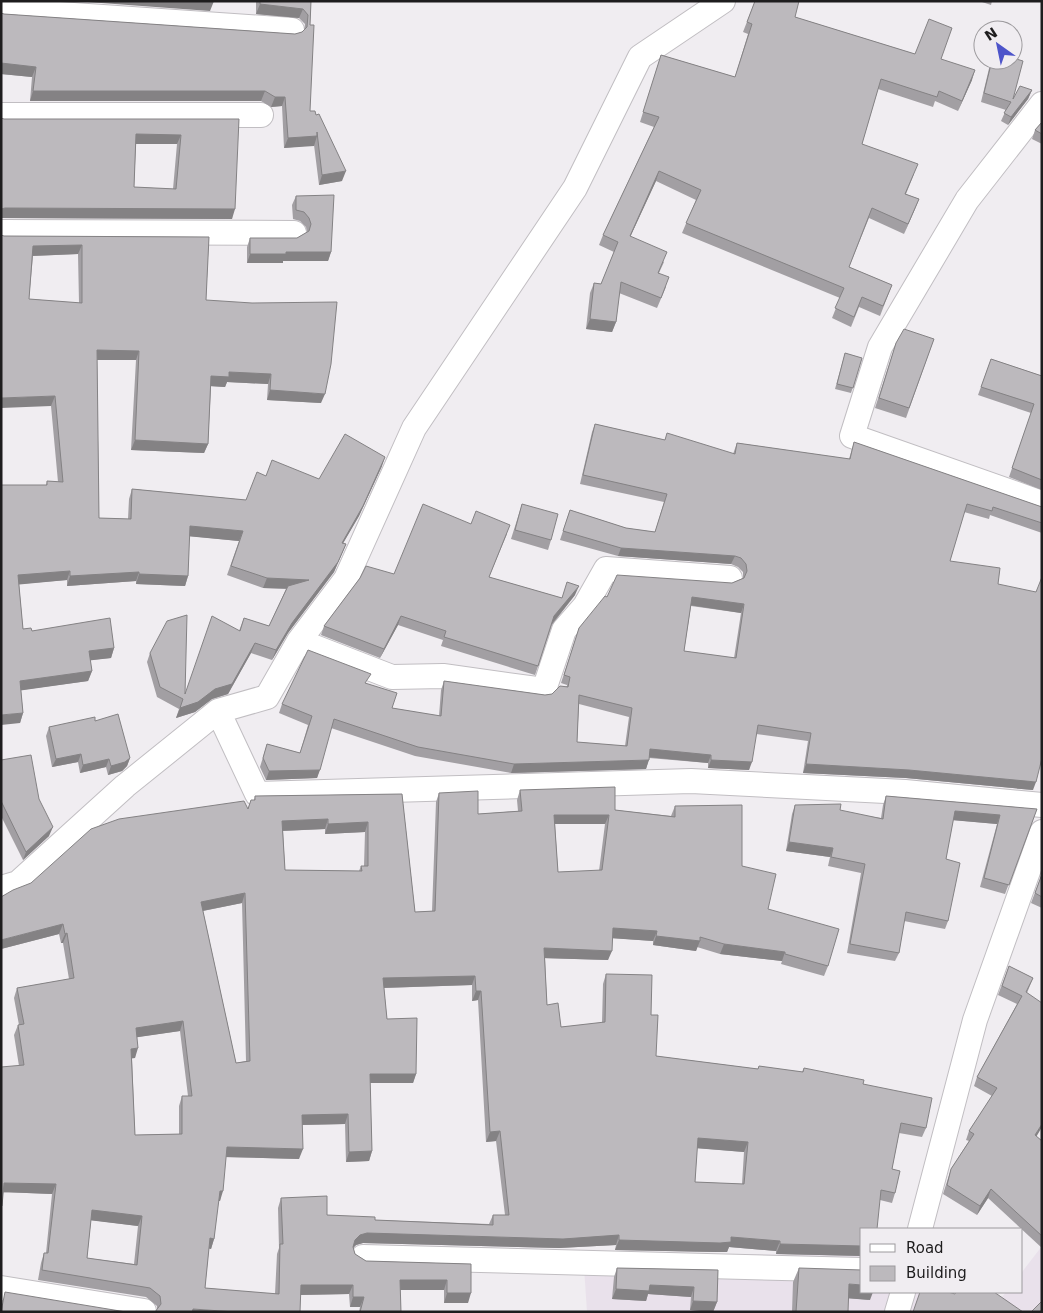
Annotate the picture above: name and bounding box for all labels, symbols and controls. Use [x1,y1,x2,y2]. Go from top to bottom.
north arrow [973,20,1023,70]
text: N [982,24,1000,44]
legend [860,1228,1023,1293]
text: Road [906,1239,944,1257]
text: Building [906,1264,967,1282]

